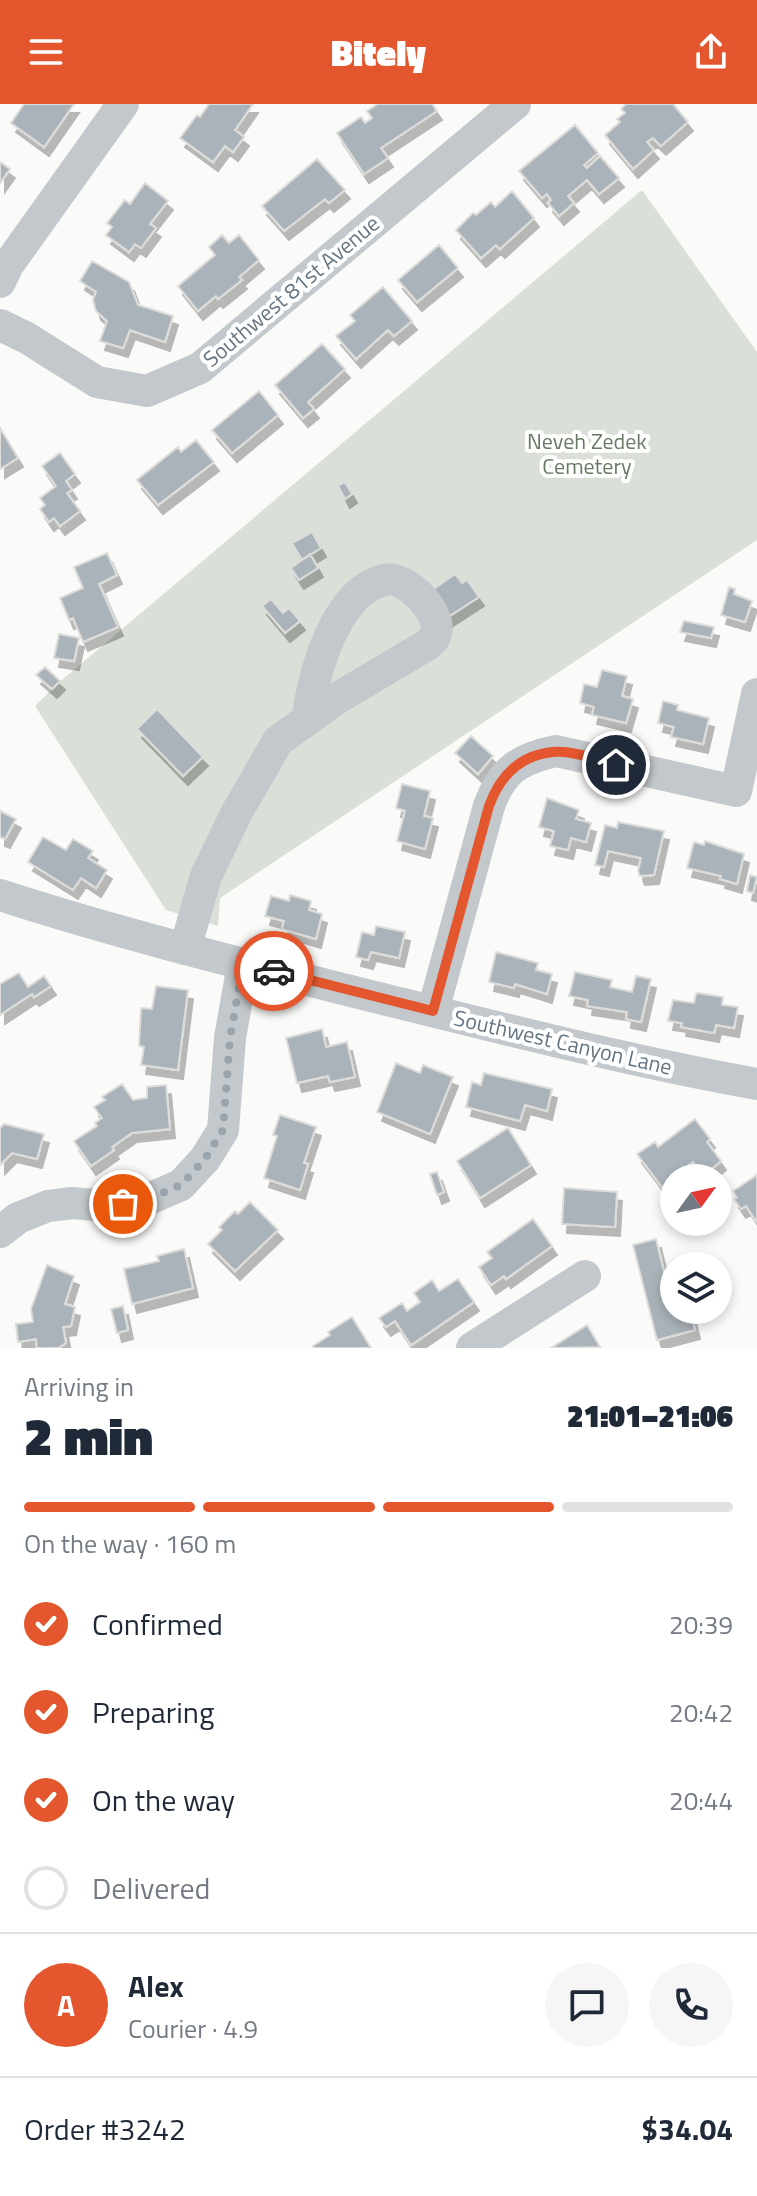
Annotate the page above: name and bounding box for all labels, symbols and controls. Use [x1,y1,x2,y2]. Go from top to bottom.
text: Bitely [331,25,426,80]
icon: menu [24,30,68,74]
icon: share [689,30,733,74]
street label: Southwest 81st Avenue [195,207,387,375]
park label: Neveh Zedek Cemetery [527,424,647,483]
pin [582,731,650,799]
icon: home [594,743,638,787]
courier [234,931,314,1011]
icon: car [252,949,296,993]
street label: Southwest Canyon Lane [451,1000,675,1084]
north arrow [660,1164,732,1236]
map controls [660,1164,732,1324]
pin [89,1170,157,1238]
icon: bag [101,1182,145,1226]
button: layers [660,1252,732,1324]
text: Arriving in [24,1367,134,1406]
text: 21:01–21:06 [567,1393,733,1439]
text: 2 min [24,1396,153,1475]
text: On the way · 160 m [24,1524,236,1563]
text: Confirmed [92,1601,223,1647]
icon: check [24,1602,68,1646]
text: 20:39 [669,1605,733,1644]
text: Preparing [92,1689,214,1735]
icon: check [24,1690,68,1734]
text: 20:42 [669,1693,733,1732]
text: On the way [92,1777,235,1823]
icon: check [24,1778,68,1822]
text: 20:44 [669,1781,733,1820]
text: Delivered [92,1865,210,1911]
text: Alex [128,1963,184,2009]
button: chat [545,1963,629,2047]
button: phone [649,1963,733,2047]
text: A [57,1982,75,2028]
text: Courier · 4.9 [128,2009,258,2048]
text: Order #3242 [24,2106,186,2152]
text: $34.04 [641,2106,733,2152]

